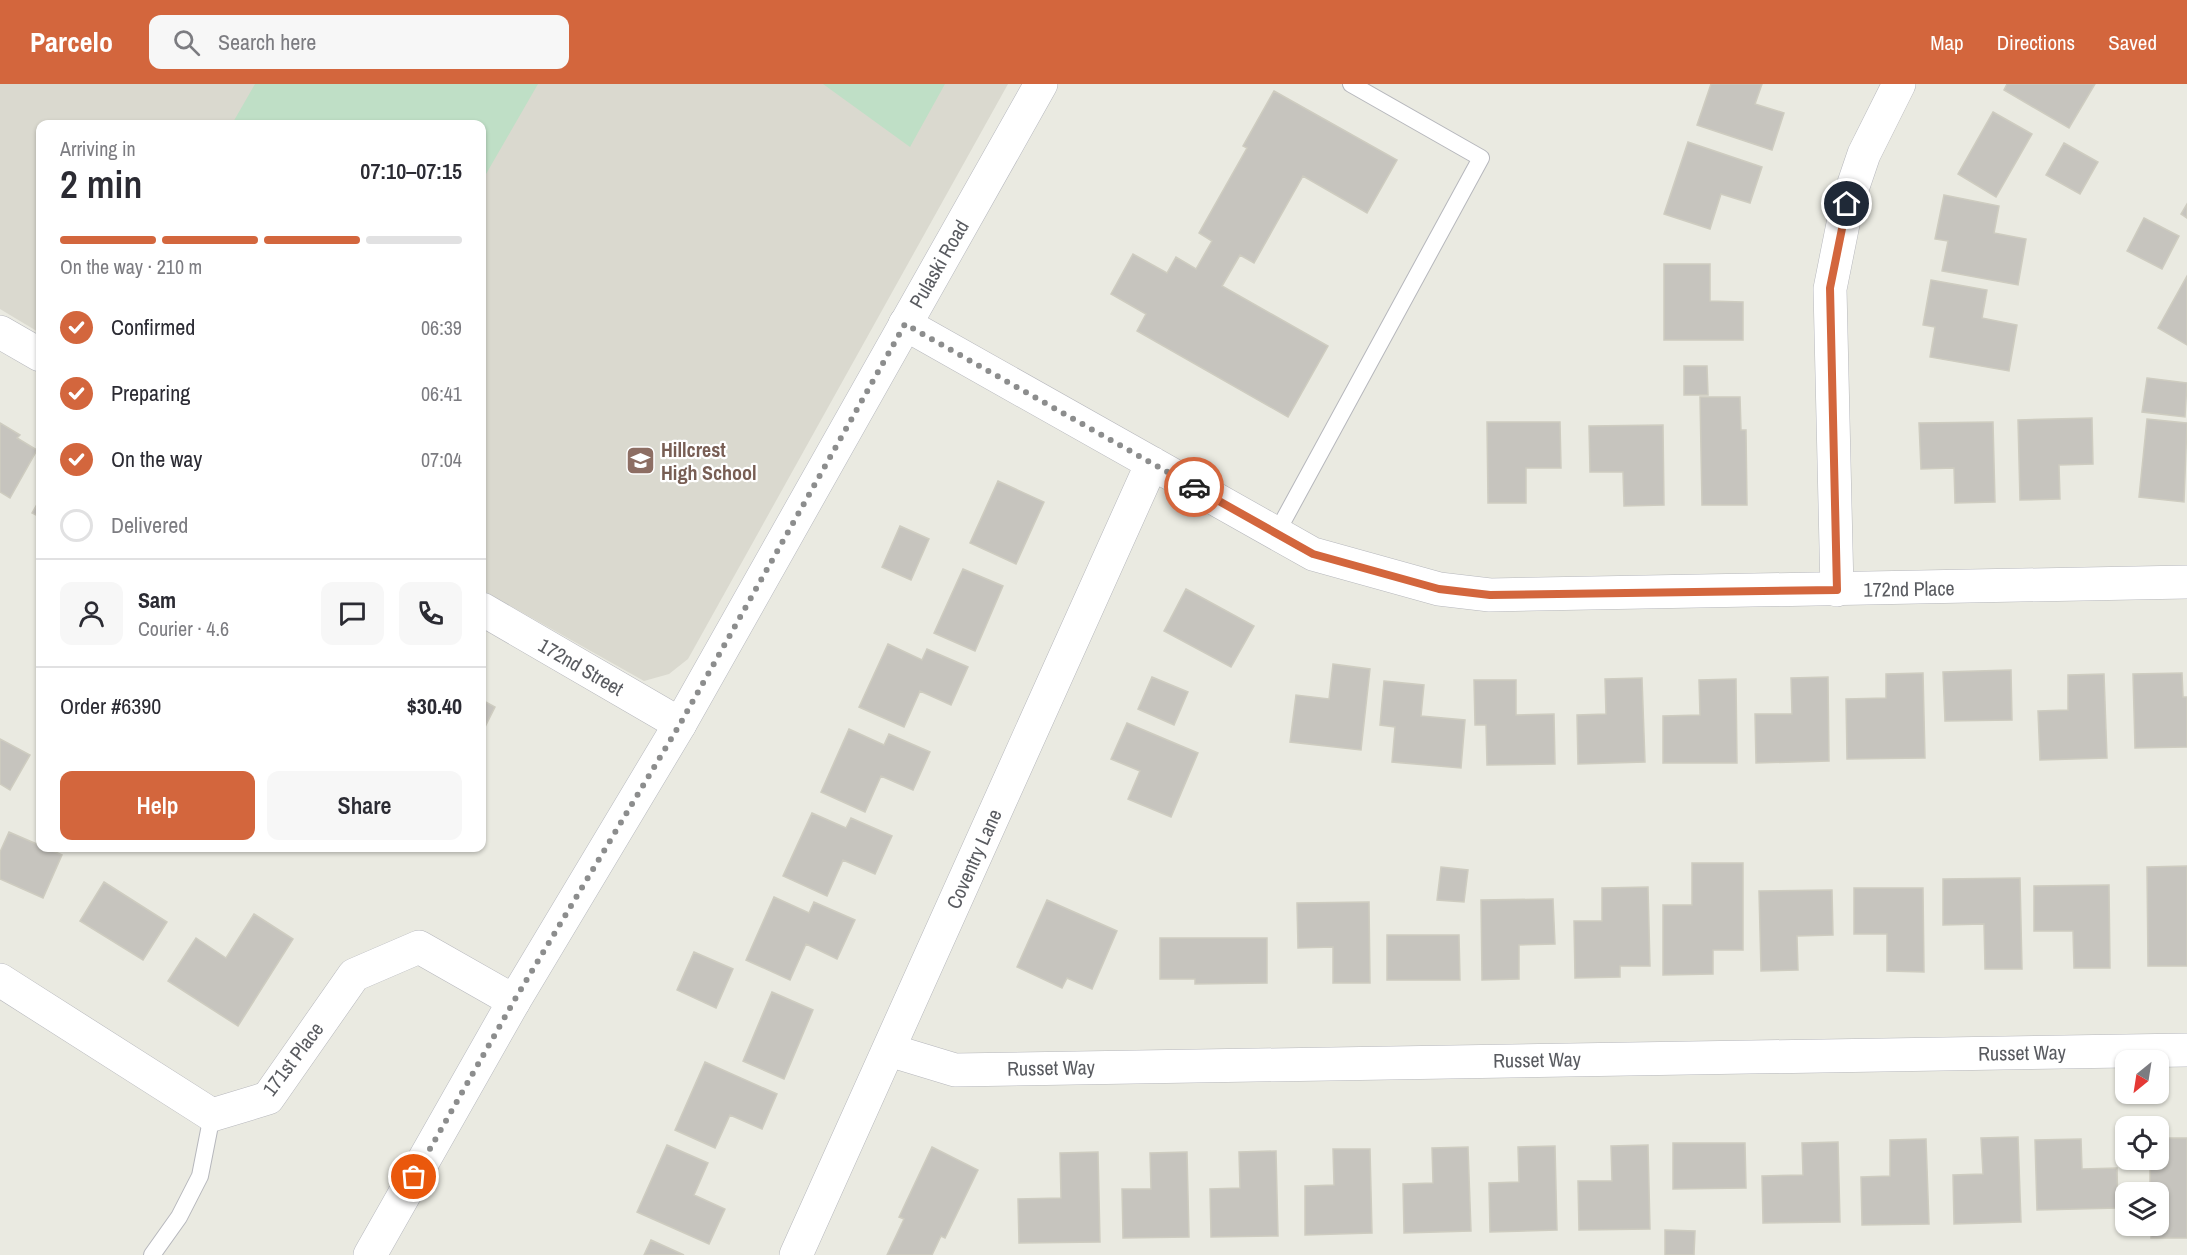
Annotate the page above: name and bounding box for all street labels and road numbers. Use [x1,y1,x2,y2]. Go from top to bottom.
street label: Pulaski Road [902,215,975,313]
street label: 172nd Place [1863,574,1955,603]
street label: 172nd Street [534,631,629,702]
street label: Coventry Lane [940,805,1008,913]
street label: 171st Place [256,1016,329,1101]
street label: Russet Way [1978,1038,2067,1067]
street label: Russet Way [1493,1045,1582,1074]
street label: Russet Way [1007,1053,1096,1082]

